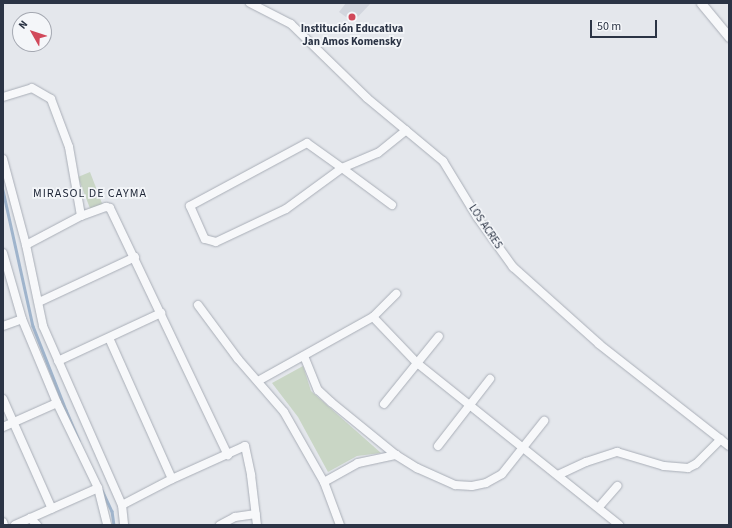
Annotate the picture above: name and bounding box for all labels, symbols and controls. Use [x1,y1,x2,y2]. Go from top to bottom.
north arrow [12,12,52,52]
marker: Institución Educativa Jan Amos Komensky [347,12,357,22]
scale bar [592,12,659,38]
text: N [15,17,31,32]
text: 50 m [597,18,621,35]
place label: Institución Educativa Jan Amos Komensky [301,23,403,49]
district label: MIRASOL DE CAYMA [33,187,147,201]
street label: LOS ACRES [465,202,505,252]

